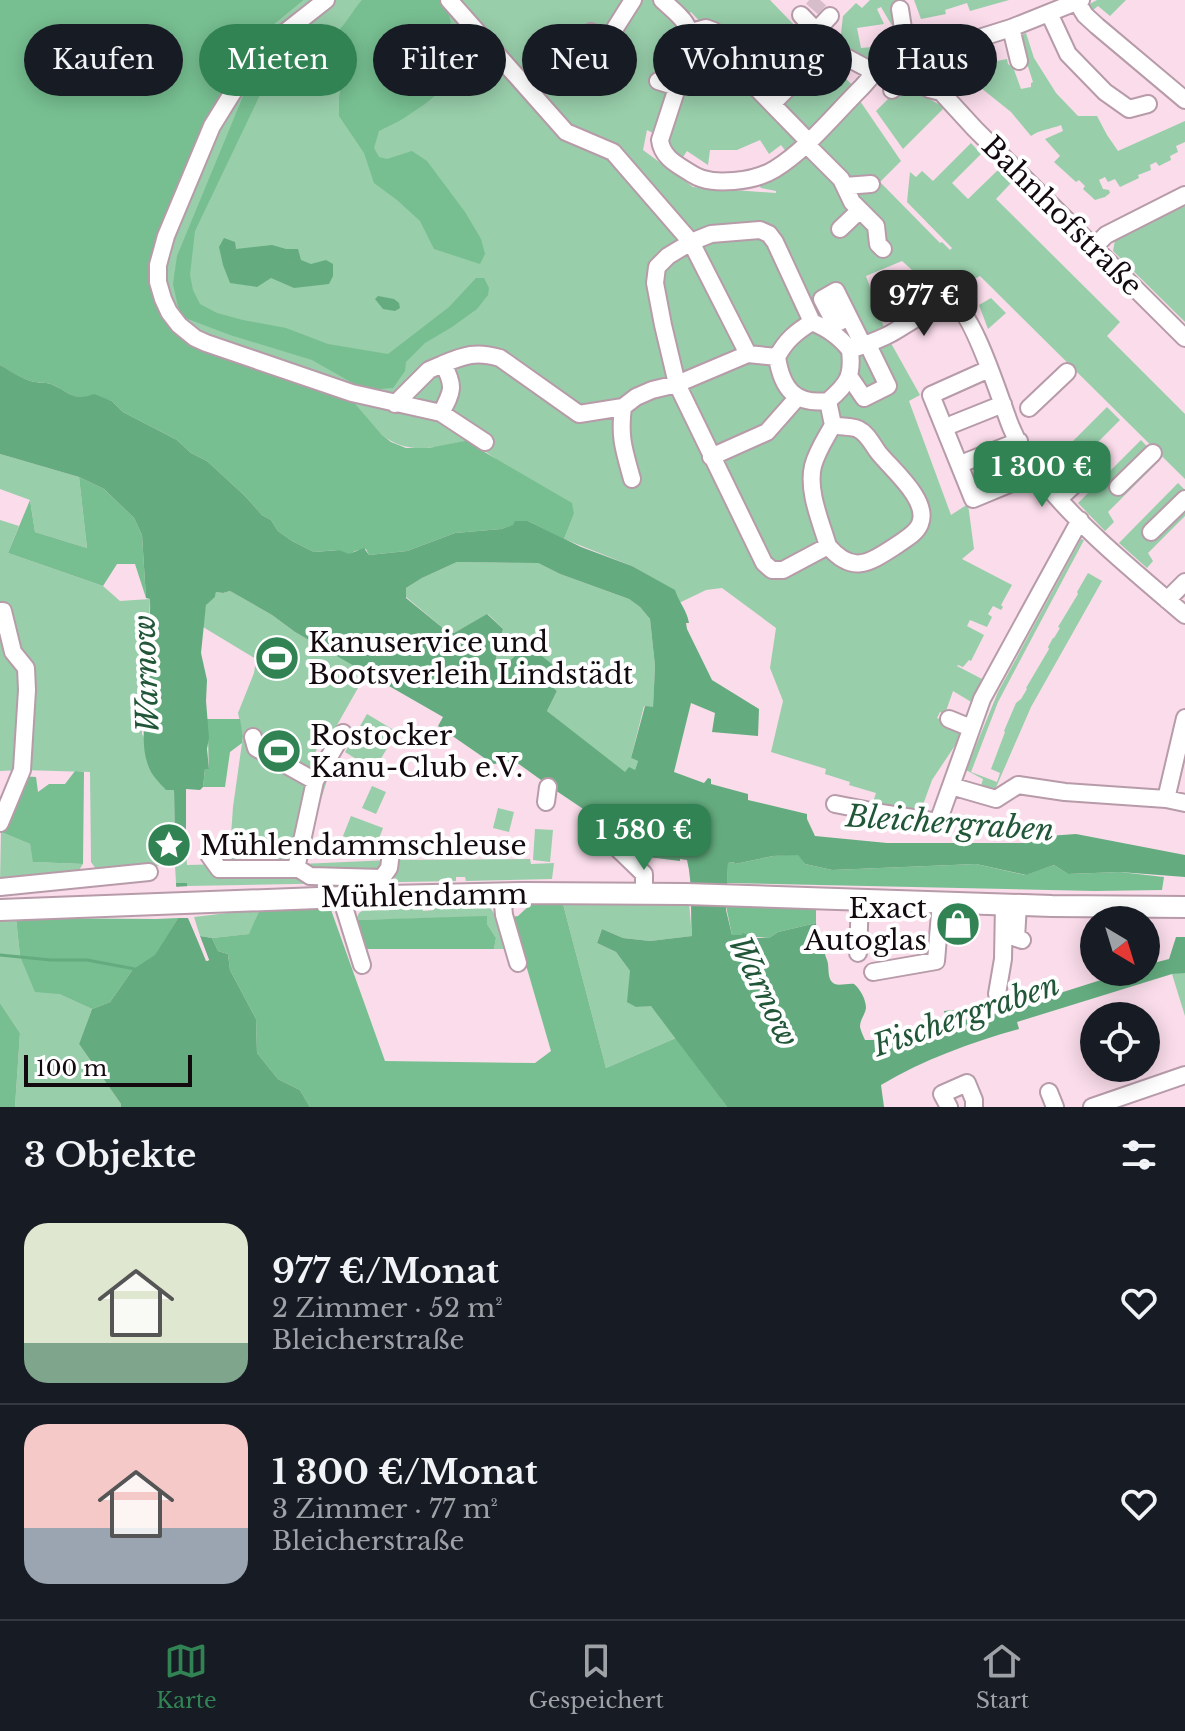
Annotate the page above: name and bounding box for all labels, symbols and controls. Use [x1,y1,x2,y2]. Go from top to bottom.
chip: Kaufen [24,24,183,96]
chip: Mieten [199,24,357,96]
chip: Filter [373,24,506,96]
chip: Neu [522,24,637,96]
chip: Wohnung [653,24,852,96]
chip: Haus [868,24,997,96]
street label: Bahnhofstraße [975,129,1149,303]
pin: 977 € [868,270,980,338]
text: 977 € [888,280,960,312]
pin: 1 300 € [968,441,1116,509]
text: 1 300 € [992,451,1092,483]
water label: Warnow [125,614,167,734]
place label: Kanuservice und Bootsverleih Lindstädt [308,625,634,692]
sports icon: Kanuservice und Bootsverleih Lindstädt [253,634,301,682]
place label: Rostocker Kanu-Club e.V. [310,718,523,785]
sports icon: Rostocker Kanu-Club e.V. [255,727,303,775]
water label: Bleichergraben [844,797,1055,849]
pin: 1 580 € [570,804,718,872]
text: 1 580 € [596,814,692,846]
place icon: Mühlendammschleuse [145,821,193,869]
place label: Mühlendammschleuse [200,828,527,863]
street label: Mühlendamm [320,877,528,915]
place label: Exact Autoglas [803,891,927,958]
shop icon: Exact Autoglas [934,900,982,948]
north arrow [1080,906,1160,986]
map controls [1080,906,1160,1082]
water label: Warnow [721,930,807,1052]
water label: Fischergraben [867,966,1064,1065]
button: locate [1080,1002,1160,1082]
scale bar [24,1051,192,1087]
text: 100 m [36,1055,107,1082]
icon: filters [1117,1133,1161,1177]
text: 3 Objekte [24,1134,196,1176]
text: 977 €/Monat [272,1250,499,1292]
icon: home [88,1255,184,1351]
icon: heart [1117,1281,1161,1325]
text: 2 Zimmer · 52 m² [272,1292,503,1324]
text: Bleicherstraße [272,1324,464,1356]
text: 1 300 €/Monat [272,1451,538,1493]
icon: home [88,1456,184,1552]
icon: heart [1117,1482,1161,1526]
text: 3 Zimmer · 77 m² [272,1493,498,1525]
text: Bleicherstraße [272,1525,464,1557]
tab: Karte [156,1639,217,1714]
tab: Gespeichert [529,1639,664,1714]
tab: Start [976,1639,1029,1714]

